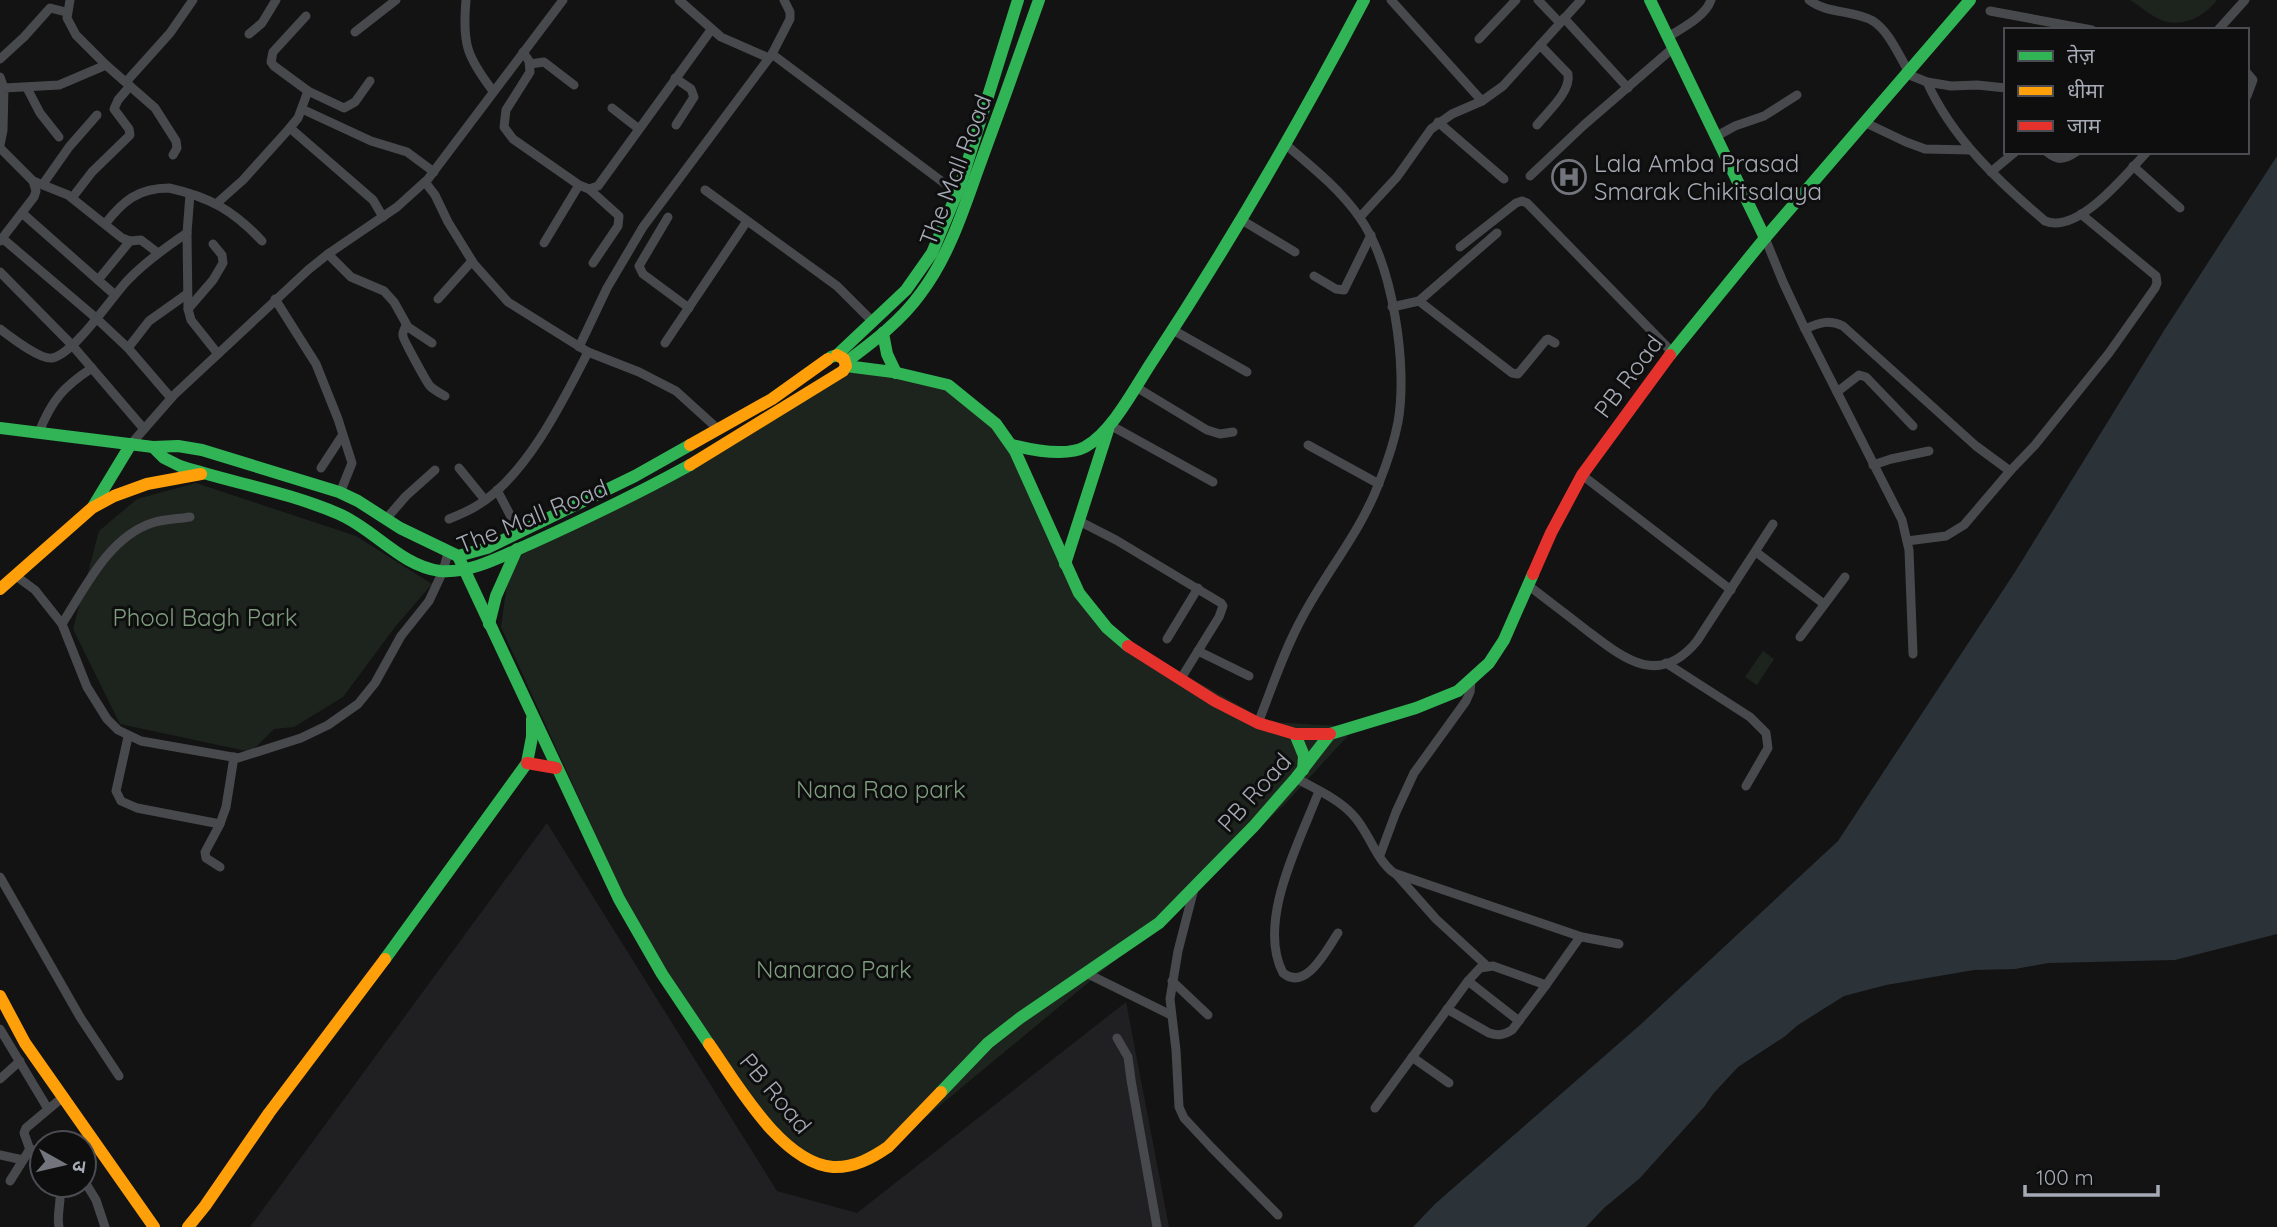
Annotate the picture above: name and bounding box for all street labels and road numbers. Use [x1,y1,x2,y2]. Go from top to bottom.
street label: The Mall Road [912,90,998,250]
street label: PB Road [1587,329,1669,423]
street label: The Mall Road [452,472,612,560]
street label: PB Road [1211,746,1297,838]
street label: PB Road [734,1047,818,1139]

